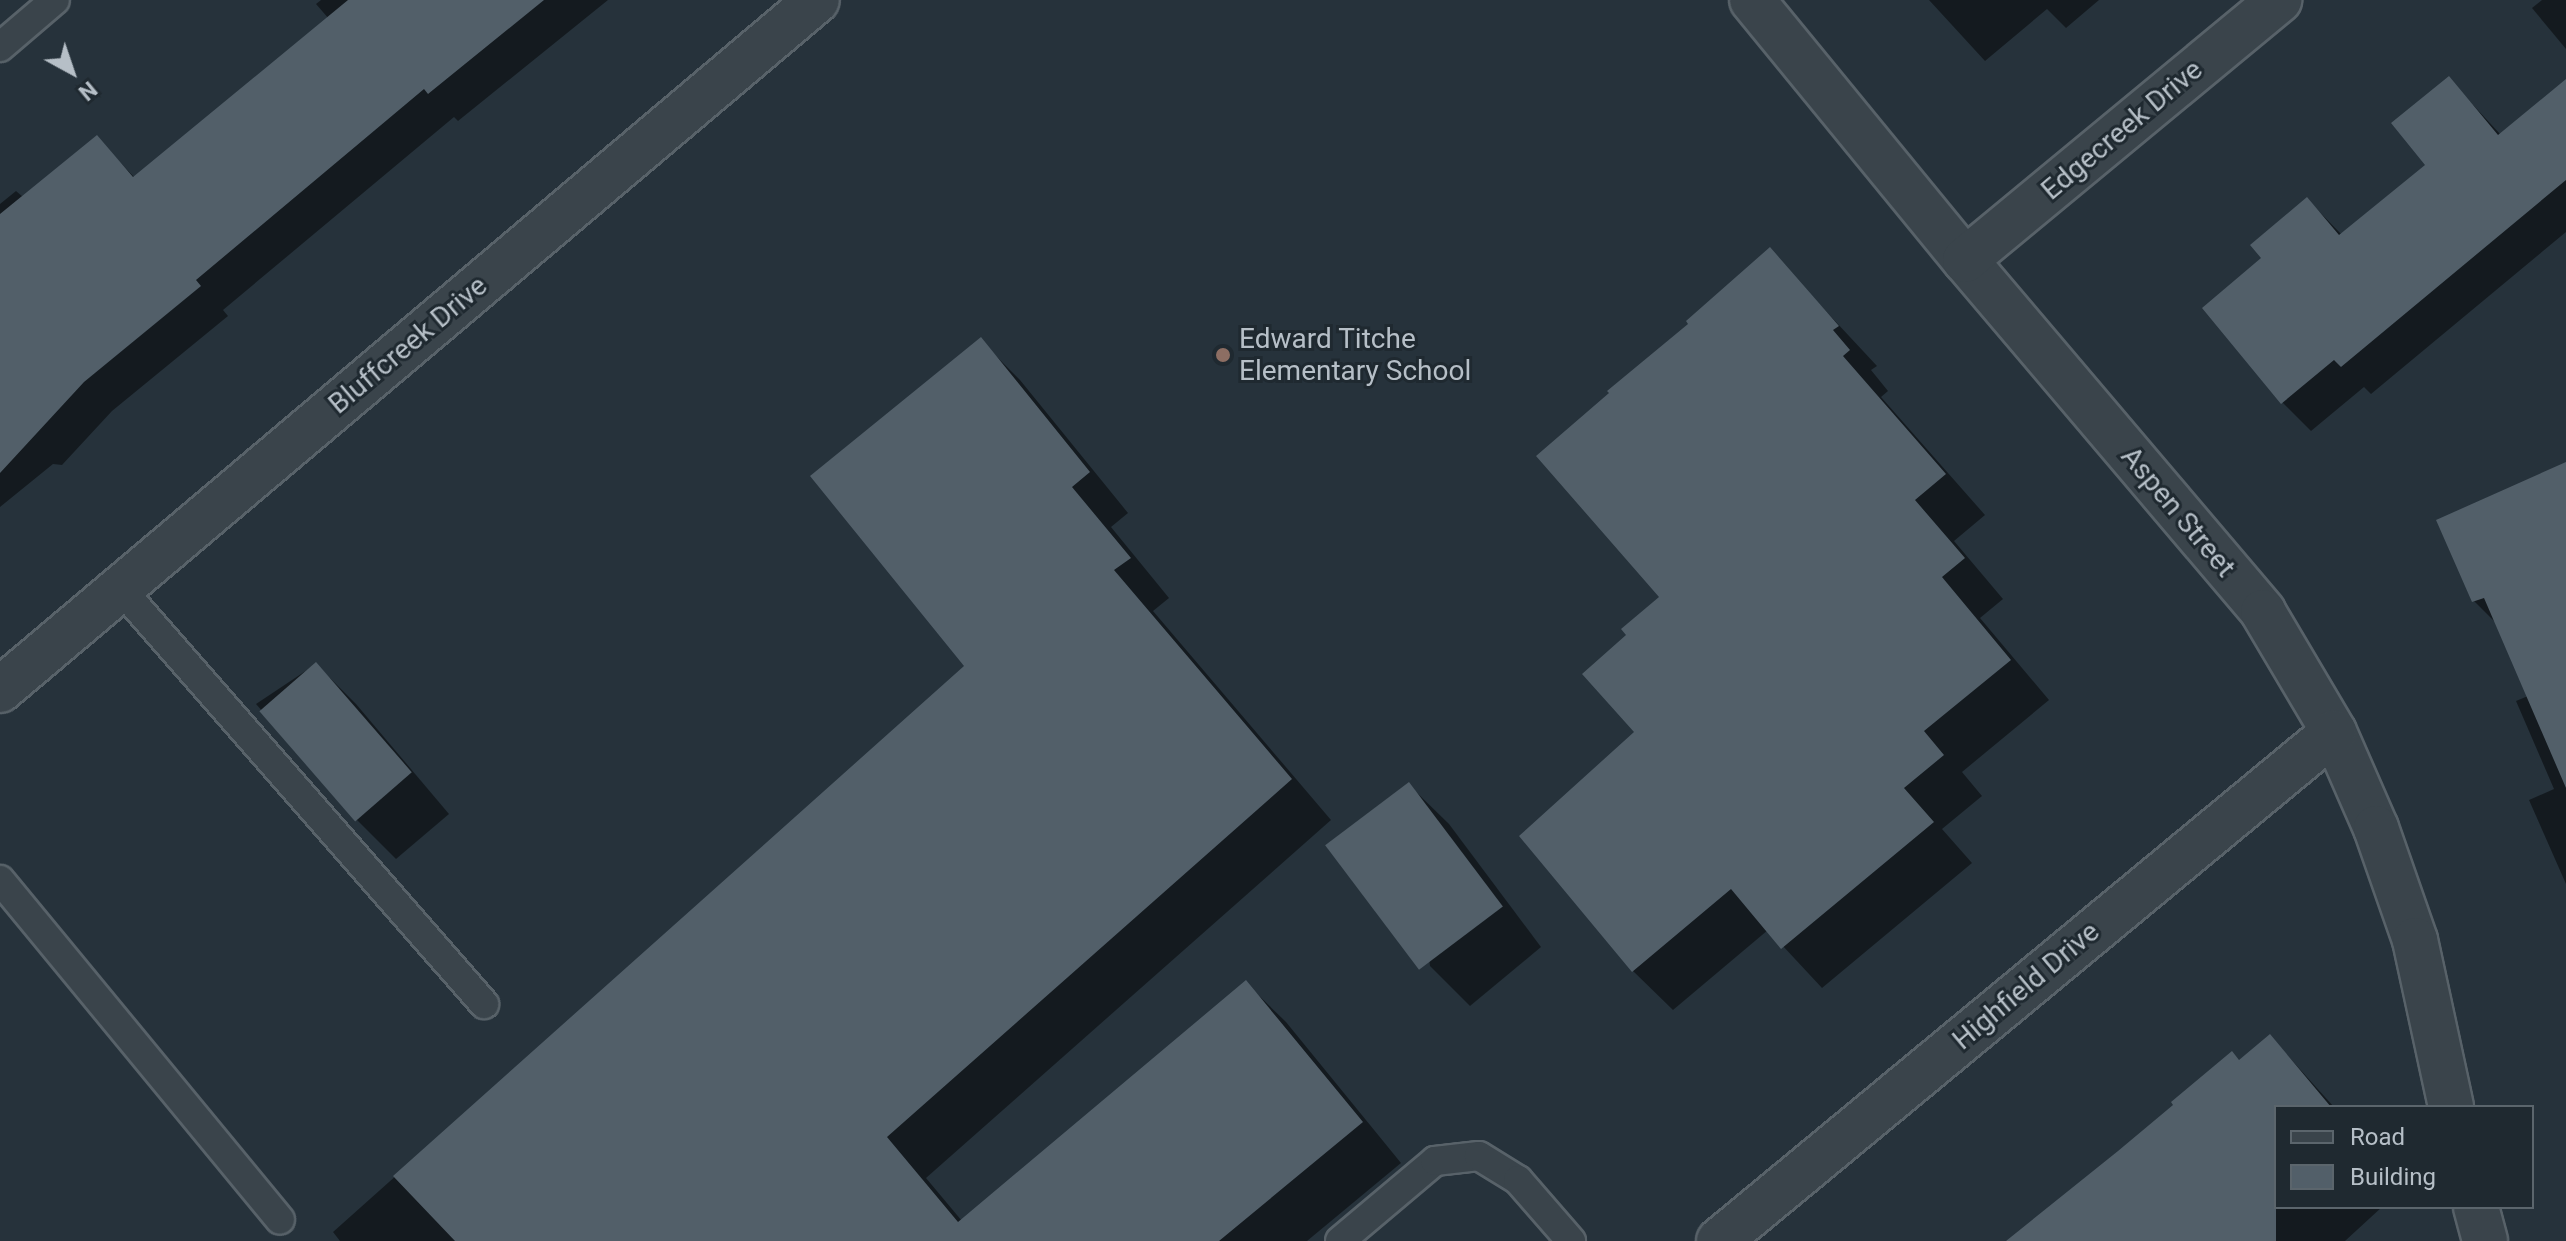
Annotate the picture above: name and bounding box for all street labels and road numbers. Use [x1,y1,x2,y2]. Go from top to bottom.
street label: Edgecreek Drive [2035,53,2209,207]
street label: Bluffcreek Drive [322,269,494,421]
street label: Aspen Street [2114,440,2242,584]
street label: Highfield Drive [1946,915,2106,1057]

